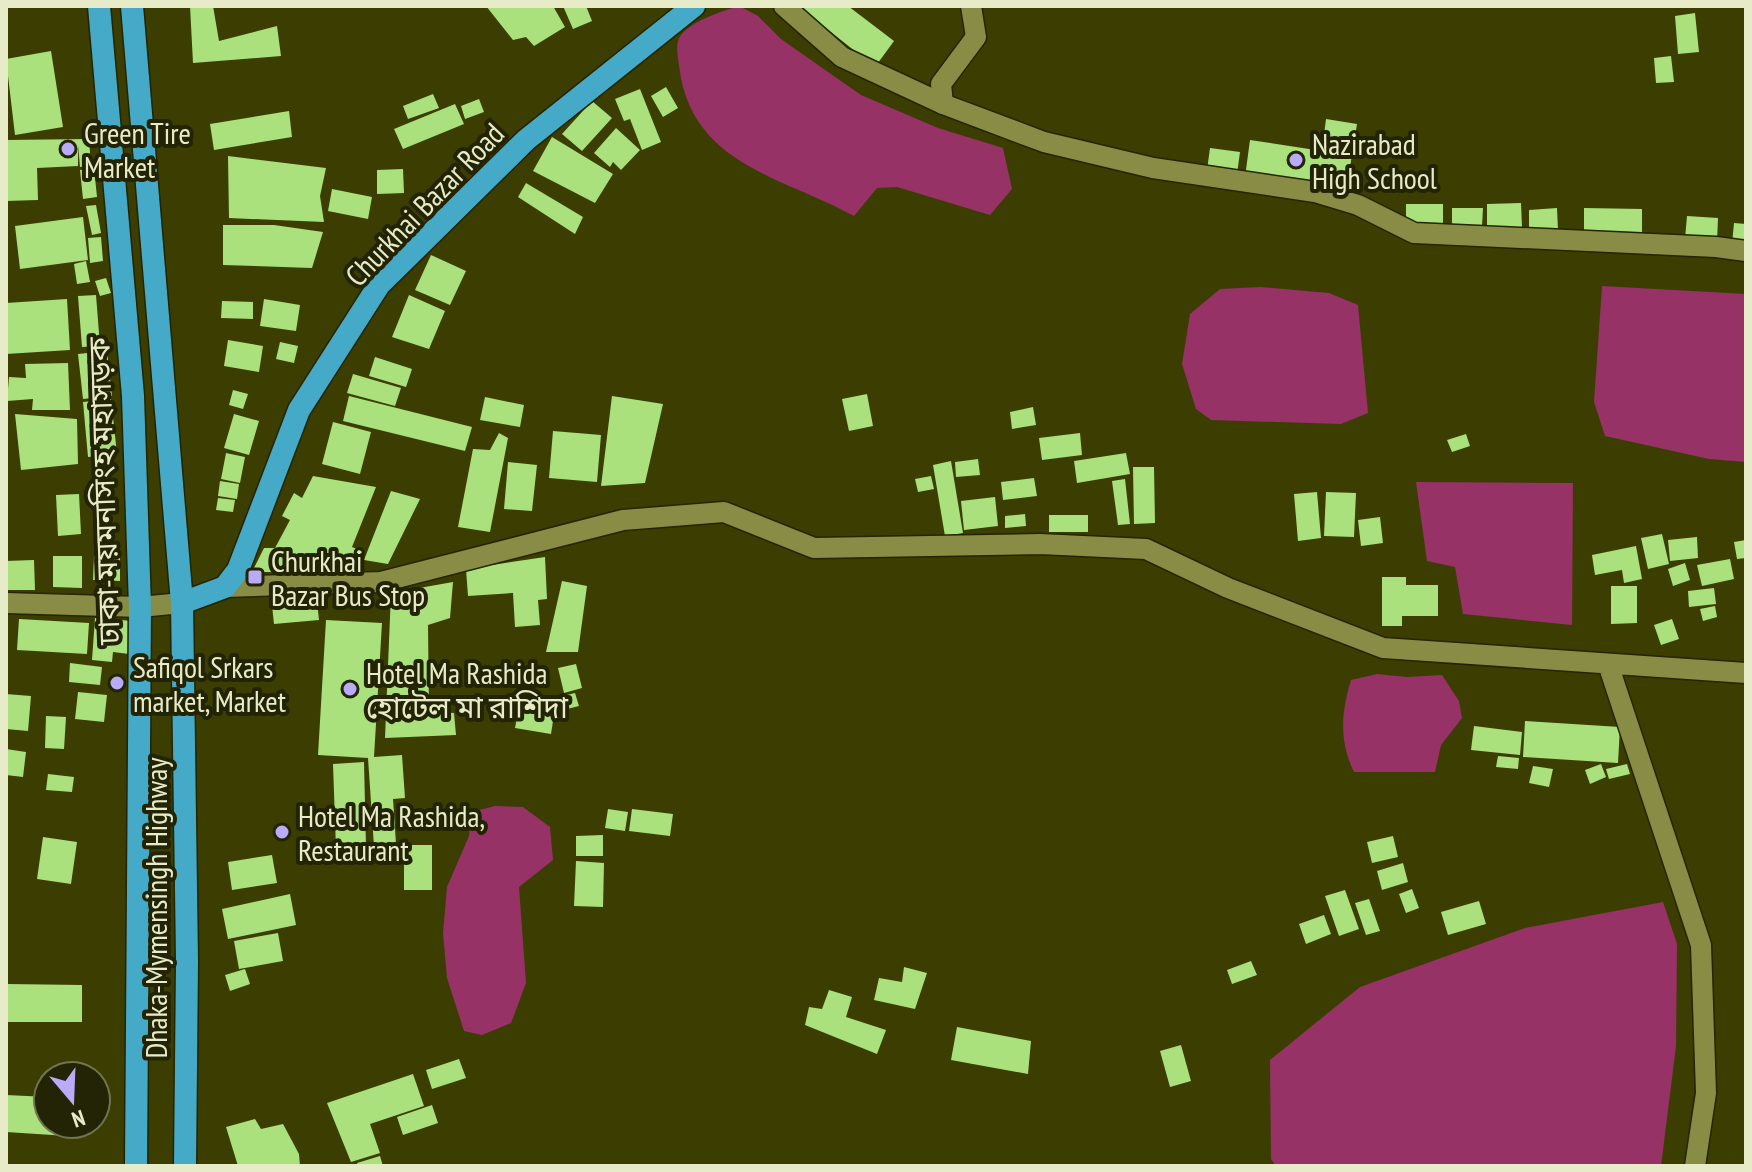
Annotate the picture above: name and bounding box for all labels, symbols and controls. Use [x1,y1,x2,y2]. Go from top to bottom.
place label: Green Tire Market [84,113,191,186]
street label: Churkhai Bazar Road [336,114,512,294]
place label: Nazirabad High School [1312,124,1437,197]
marker: Green Tire Market [59,140,77,158]
marker: Nazirabad High School [1287,151,1305,169]
street label: ঢাকা-ময়মনসিংহ মহাসড়ক [78,336,128,646]
place label: Churkhai Bazar Bus Stop [271,541,425,614]
marker: Churkhai Bazar Bus Stop [246,568,264,586]
place label: Safiqol Srkars market, Market [133,647,287,720]
place label: Hotel Ma Rashida হোটেল মা রাশিদা [366,653,569,726]
marker: Safiqol Srkars market, Market [108,674,126,692]
marker: Hotel Ma Rashida হোটেল মা রাশিদা [341,680,359,698]
street label: Dhaka-Mymensingh Highway [136,757,175,1058]
place label: Hotel Ma Rashida, Restaurant [298,796,485,869]
marker: Hotel Ma Rashida, Restaurant [273,823,291,841]
north arrow [32,1060,112,1140]
text: N [68,1104,89,1134]

